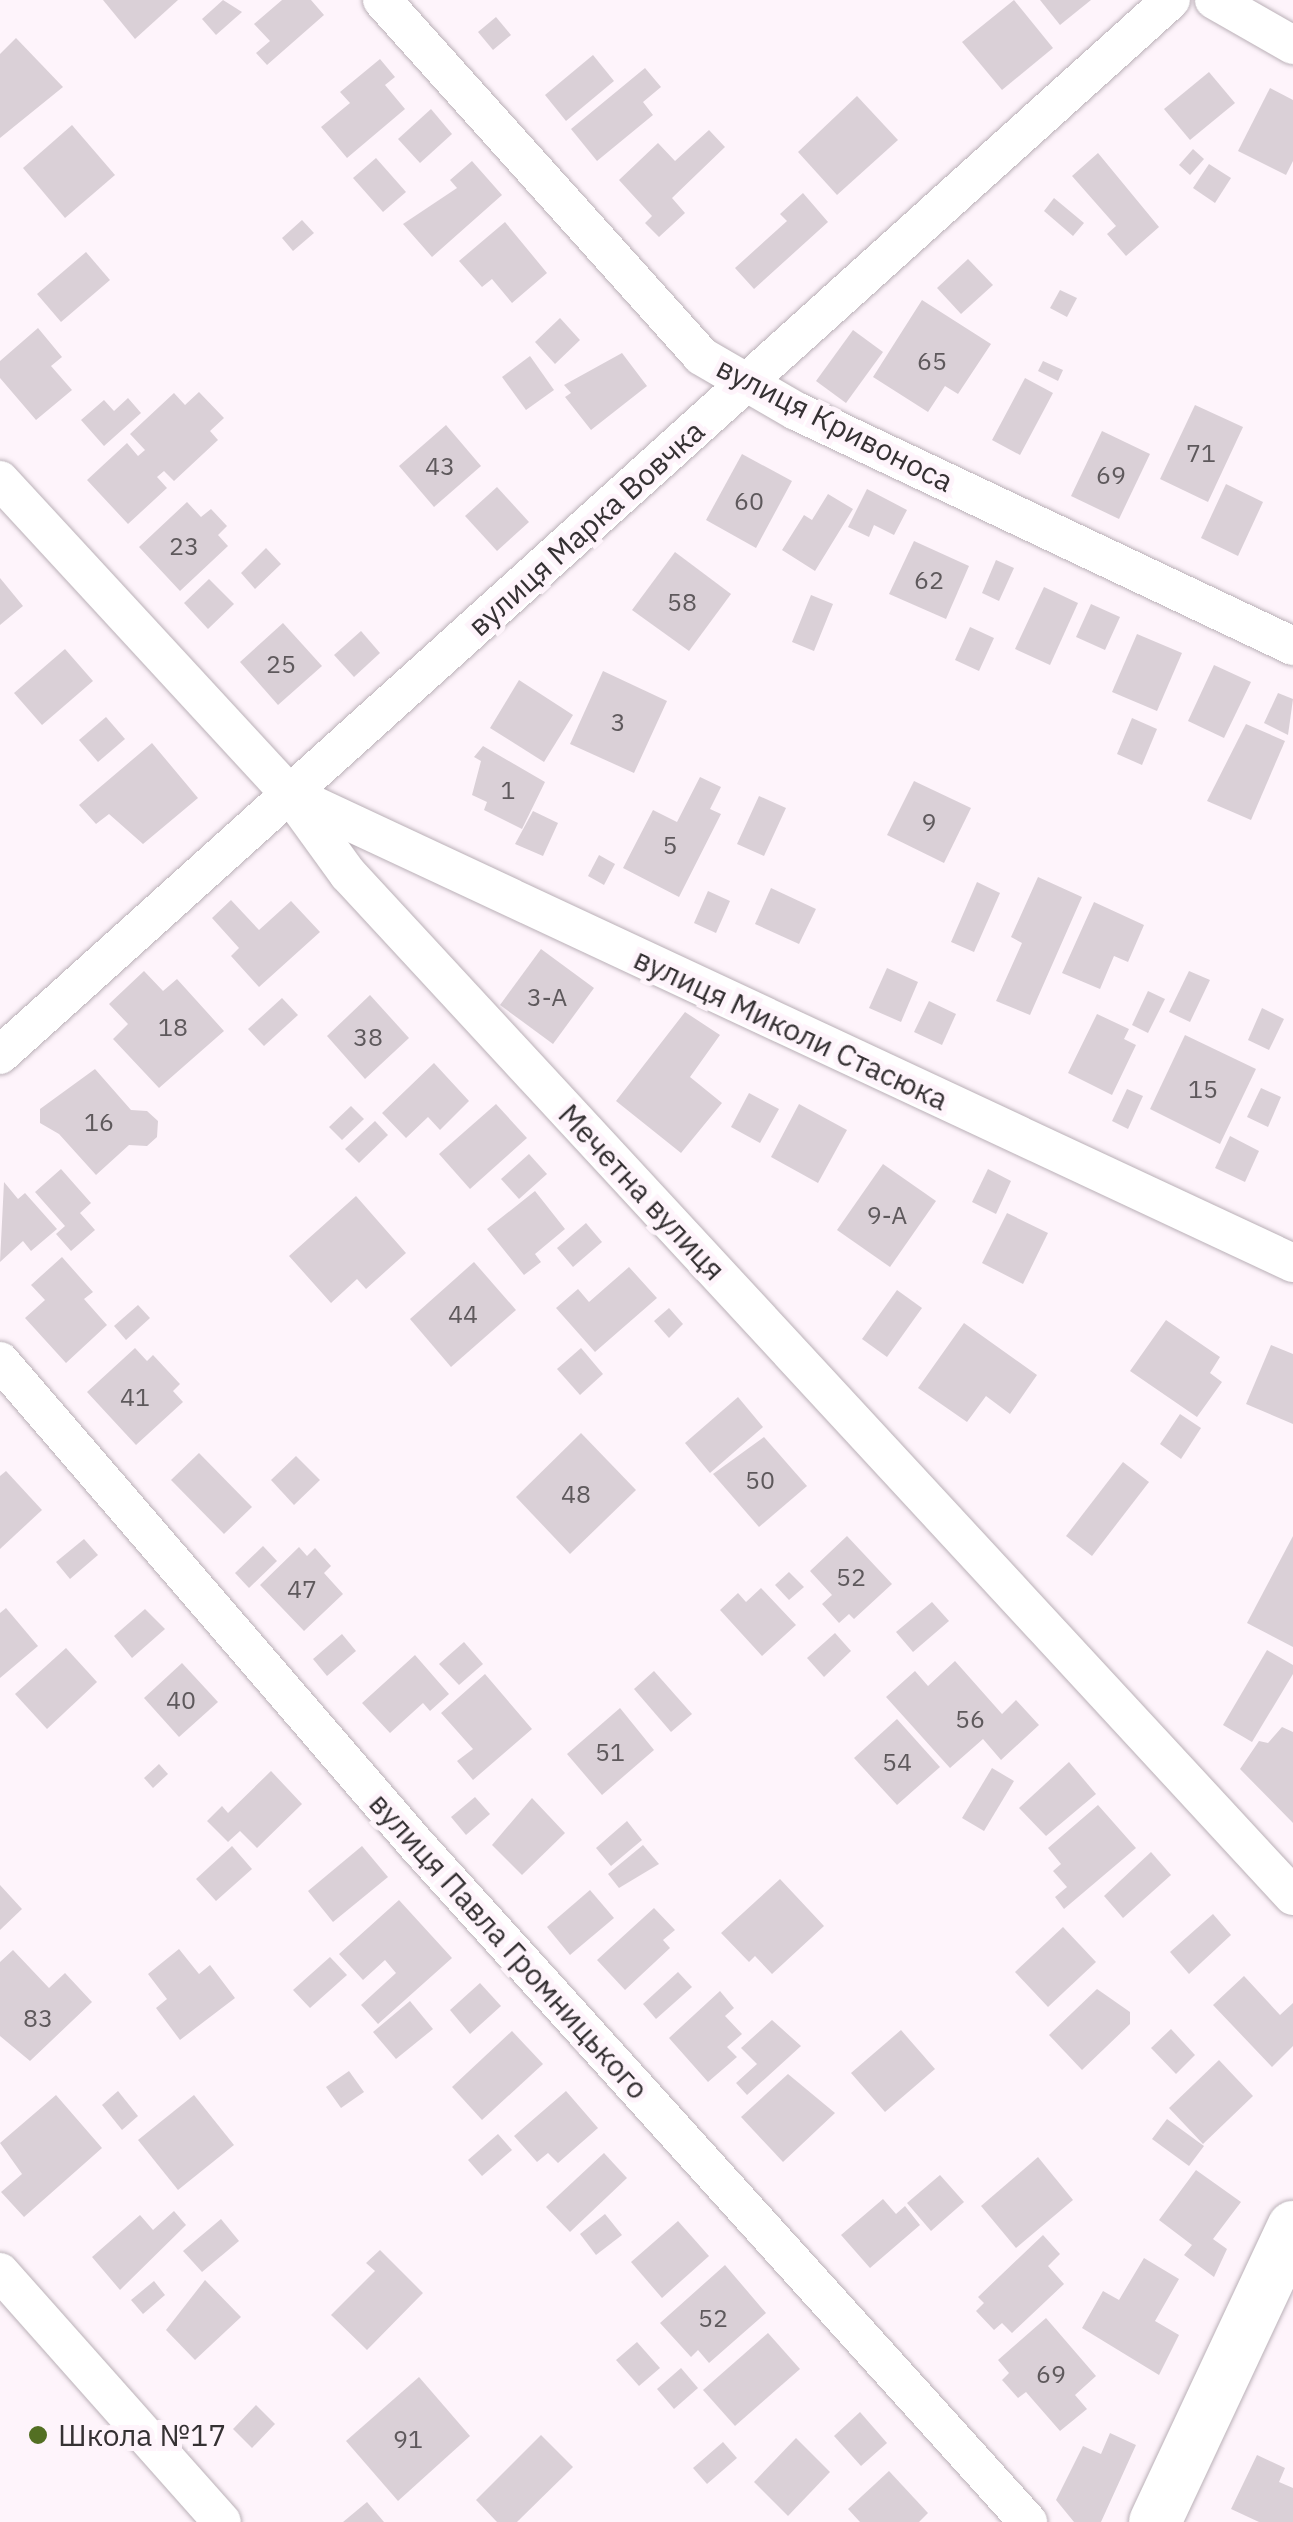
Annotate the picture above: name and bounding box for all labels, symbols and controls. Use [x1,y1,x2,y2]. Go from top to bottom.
house number: 65 [917,346,947,376]
street label: вулиця Кривоноса [711,349,959,499]
street label: вулиця Марка Вовчка [461,413,711,643]
house number: 71 [1186,438,1216,468]
house number: 43 [425,451,455,481]
house number: 69 [1096,460,1126,490]
house number: 60 [734,486,764,516]
house number: 23 [169,531,199,561]
house number: 62 [914,565,944,595]
house number: 58 [667,587,697,617]
house number: 25 [266,649,296,679]
house number: 3 [611,707,625,737]
house number: 1 [501,775,515,805]
house number: 9 [922,807,936,837]
house number: 5 [663,830,677,860]
street label: вулиця Миколи Стасюка [628,940,954,1118]
house number: 3-А [527,982,567,1012]
house number: 18 [158,1012,188,1042]
house number: 38 [353,1022,383,1052]
house number: 15 [1188,1074,1218,1104]
street label: Мечетна вулиця [551,1097,733,1287]
house number: 16 [84,1107,114,1137]
house number: 9-А [867,1200,907,1230]
house number: 44 [448,1299,478,1329]
house number: 41 [120,1382,150,1412]
house number: 50 [745,1465,775,1495]
house number: 48 [561,1479,591,1509]
house number: 52 [836,1562,866,1592]
house number: 47 [287,1574,317,1604]
house number: 40 [166,1685,196,1715]
house number: 56 [955,1704,985,1734]
house number: 51 [595,1737,625,1767]
house number: 54 [882,1747,912,1777]
street label: вулиця Павла Громницького [362,1786,656,2106]
house number: 83 [23,2003,53,2033]
house number: 52 [698,2303,728,2333]
house number: 69 [1036,2359,1066,2389]
place label: Школа №17 [58,2417,226,2453]
marker: Школа №17 [27,2424,49,2446]
house number: 91 [393,2424,423,2454]

